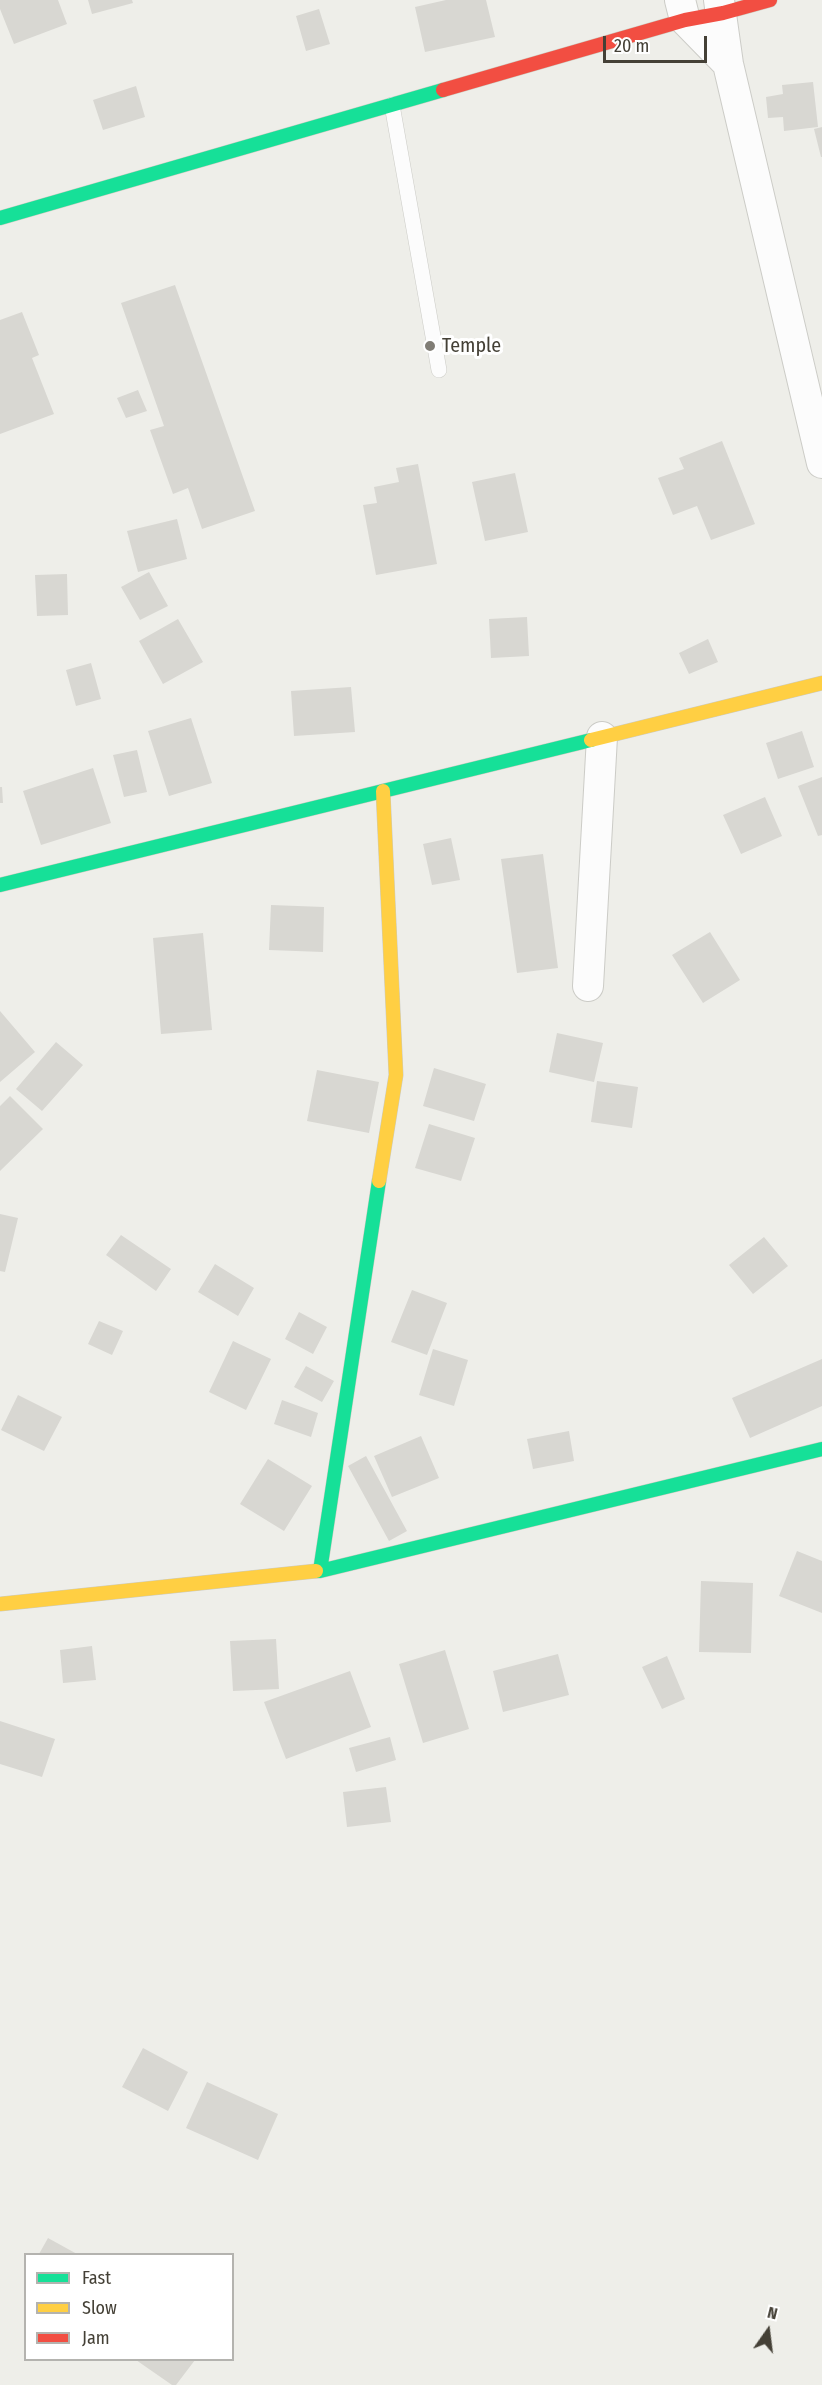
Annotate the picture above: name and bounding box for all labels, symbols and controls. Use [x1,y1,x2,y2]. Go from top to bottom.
scale bar [606,24,710,62]
text: 20 m [614,35,649,57]
place label: Temple [442,334,501,358]
marker: Temple [423,339,437,353]
legend [24,2253,234,2361]
text: Fast [82,2267,111,2289]
text: Slow [82,2297,117,2319]
north arrow [738,2301,798,2361]
text: N [766,2303,779,2323]
text: Jam [82,2327,110,2349]

